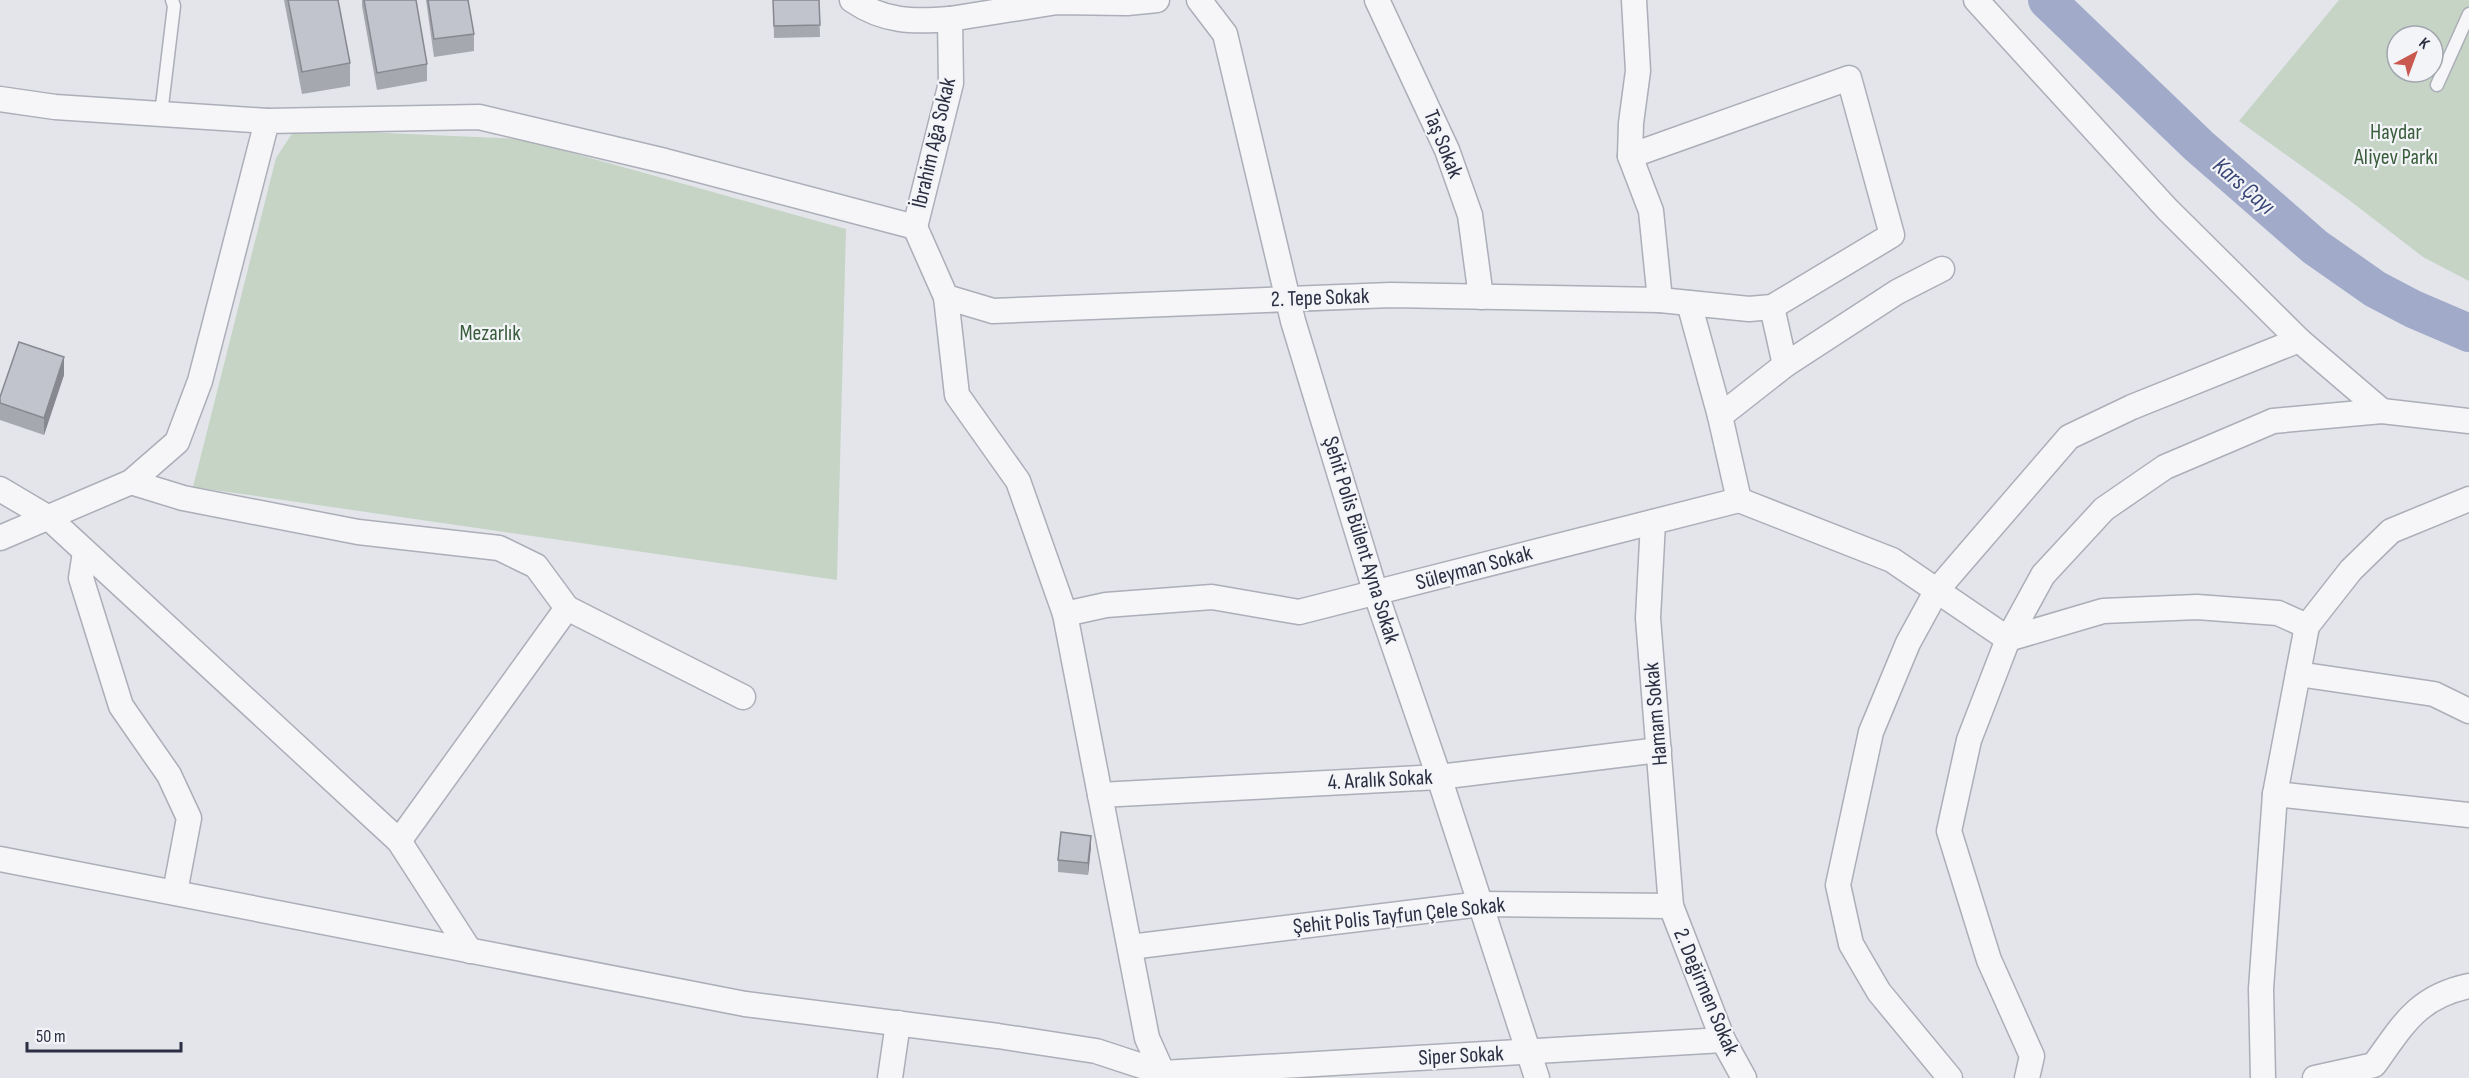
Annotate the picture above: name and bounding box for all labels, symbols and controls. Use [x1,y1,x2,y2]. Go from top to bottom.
north arrow [2385,24,2445,84]
text: K [2415,34,2433,54]
street label: İbrahim Ağa Sokak [906,75,962,211]
street label: Taş Sokak [1417,106,1469,183]
park label: Haydar Aliyev Parkı [2353,119,2438,171]
water label: Kars Çayı [2207,151,2282,221]
street label: 2. Tepe Sokak [1270,283,1370,313]
park label: Mezarlık [459,320,521,347]
street label: Şehit Polis Bülent Ayna Sokak [1317,433,1406,647]
street label: Süleyman Sokak [1413,539,1536,596]
street label: Hamam Sokak [1638,661,1674,767]
street label: 4. Aralık Sokak [1327,764,1434,796]
street label: Şehit Polis Tayfun Çele Sokak [1292,891,1507,941]
street label: 2. Değirmen Sokak [1667,924,1745,1060]
scale bar [27,1015,182,1053]
text: 50 m [36,1026,66,1047]
street label: Siper Sokak [1418,1040,1505,1072]

